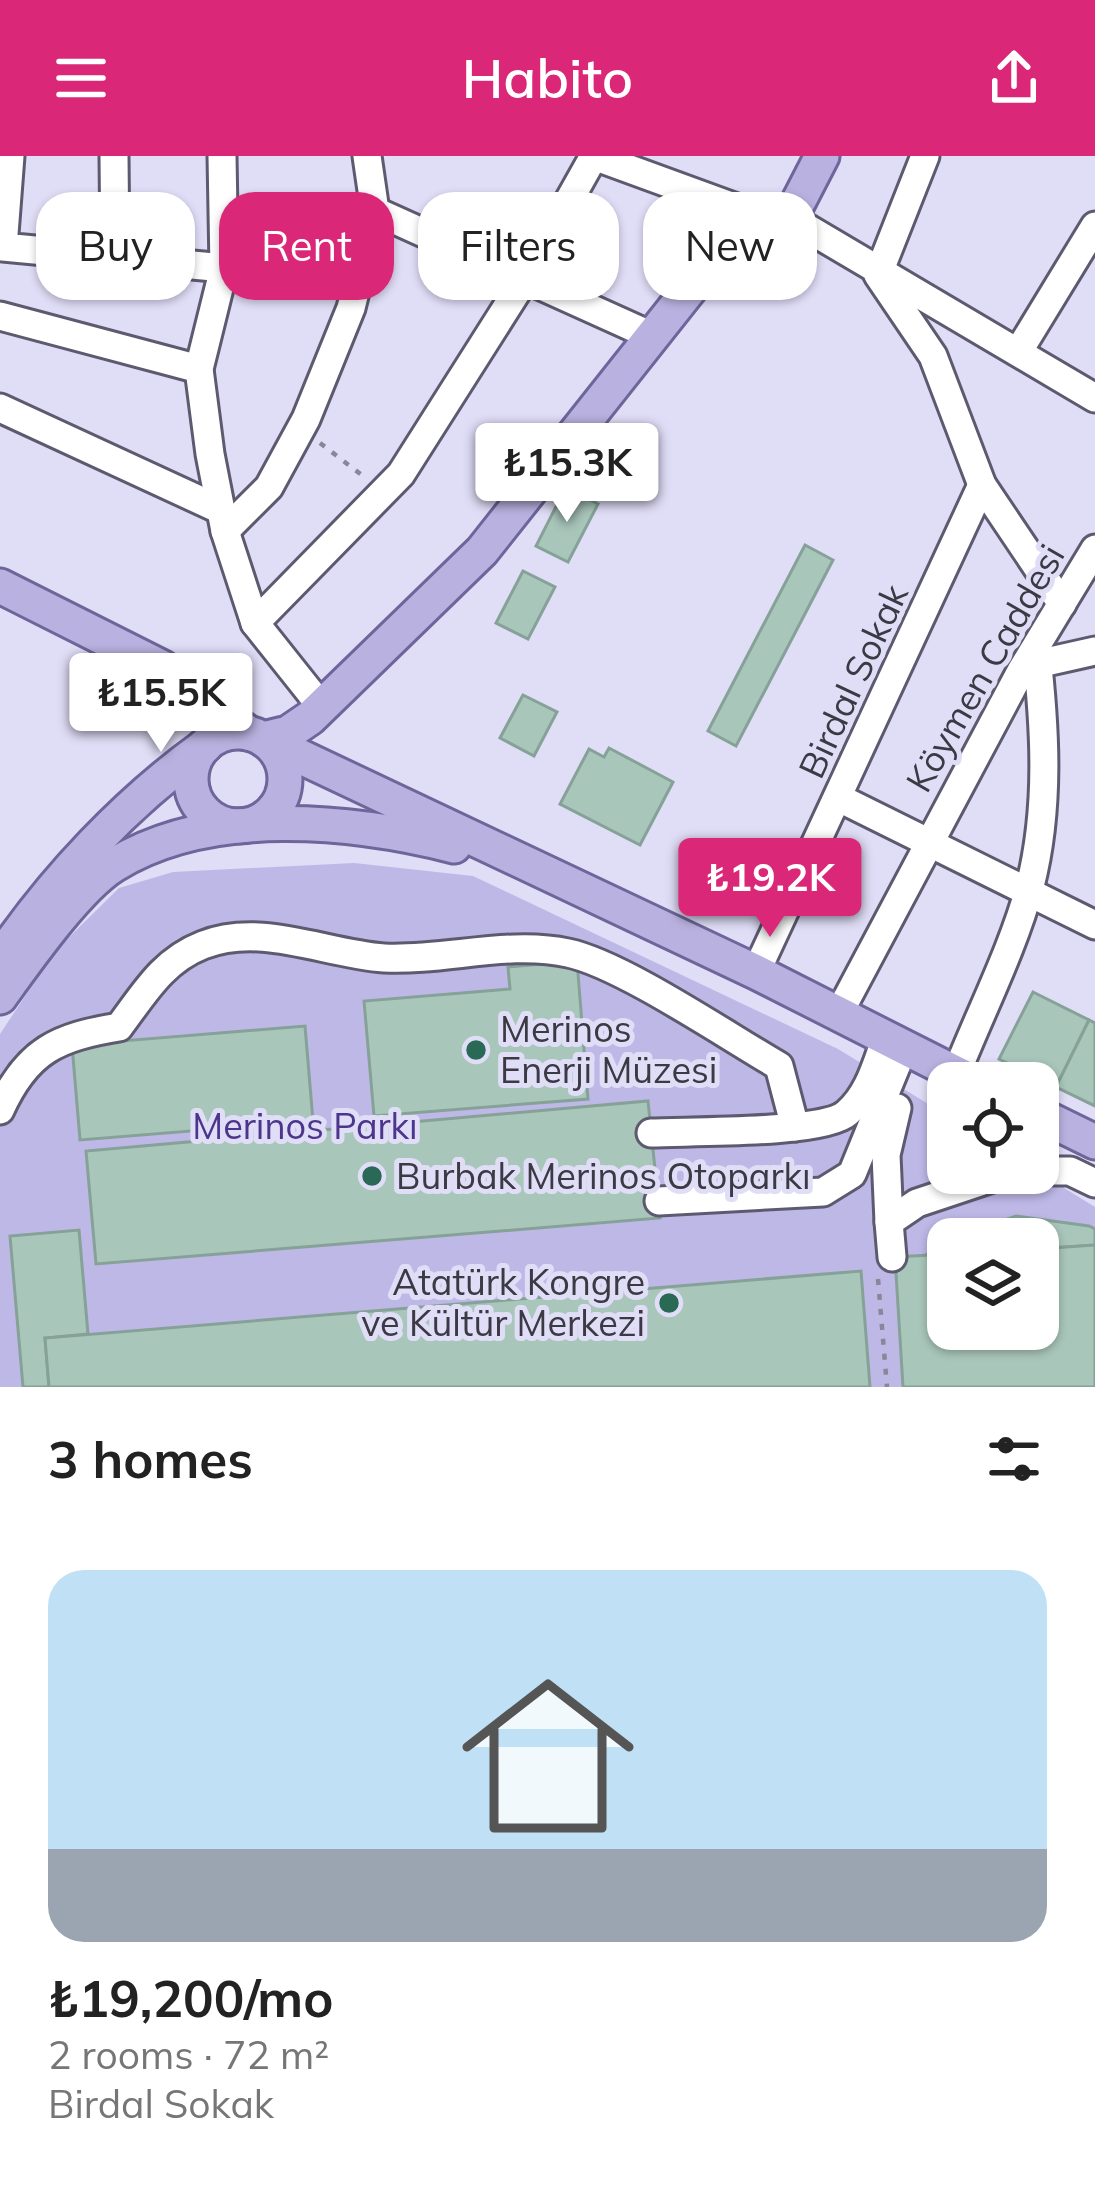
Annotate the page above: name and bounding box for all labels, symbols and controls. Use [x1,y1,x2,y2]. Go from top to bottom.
text: Habito [462,44,633,112]
icon: menu [48,45,114,111]
icon: share [981,45,1047,111]
chip: Buy [36,192,195,300]
chip: Rent [219,192,394,300]
chip: Filters [418,192,619,300]
chip: New [643,192,817,300]
pin: ₺15.3K [469,423,665,525]
text: ₺15.3K [502,437,632,486]
street label: Köymen Caddesi [895,536,1074,800]
street label: Birdal Sokak [788,576,917,785]
pin: ₺15.5K [63,653,259,755]
text: ₺15.5K [96,667,226,716]
pin: ₺19.2K [672,838,868,940]
text: ₺19.2K [705,852,835,901]
place label: Merinos Enerji Müzesi [500,1006,717,1092]
marker: Merinos Enerji Müzesi [463,1037,489,1063]
map controls [927,1062,1059,1350]
button: locate [927,1062,1059,1194]
park label: Merinos Parkı [192,1103,418,1148]
place label: Burbak Merinos Otoparkı [396,1153,811,1198]
marker: Burbak Merinos Otoparkı [359,1163,385,1189]
button: layers [927,1218,1059,1350]
place label: Atatürk Kongre ve Kültür Merkezi [361,1259,645,1345]
marker: Atatürk Kongre ve Kültür Merkezi [656,1290,682,1316]
icon: filters [981,1426,1047,1492]
text: 3 homes [48,1427,253,1491]
icon: home [440,1648,656,1864]
text: ₺19,200/mo [48,1966,333,2030]
text: 2 rooms · 72 m² [48,2030,329,2079]
text: Birdal Sokak [48,2079,274,2128]

